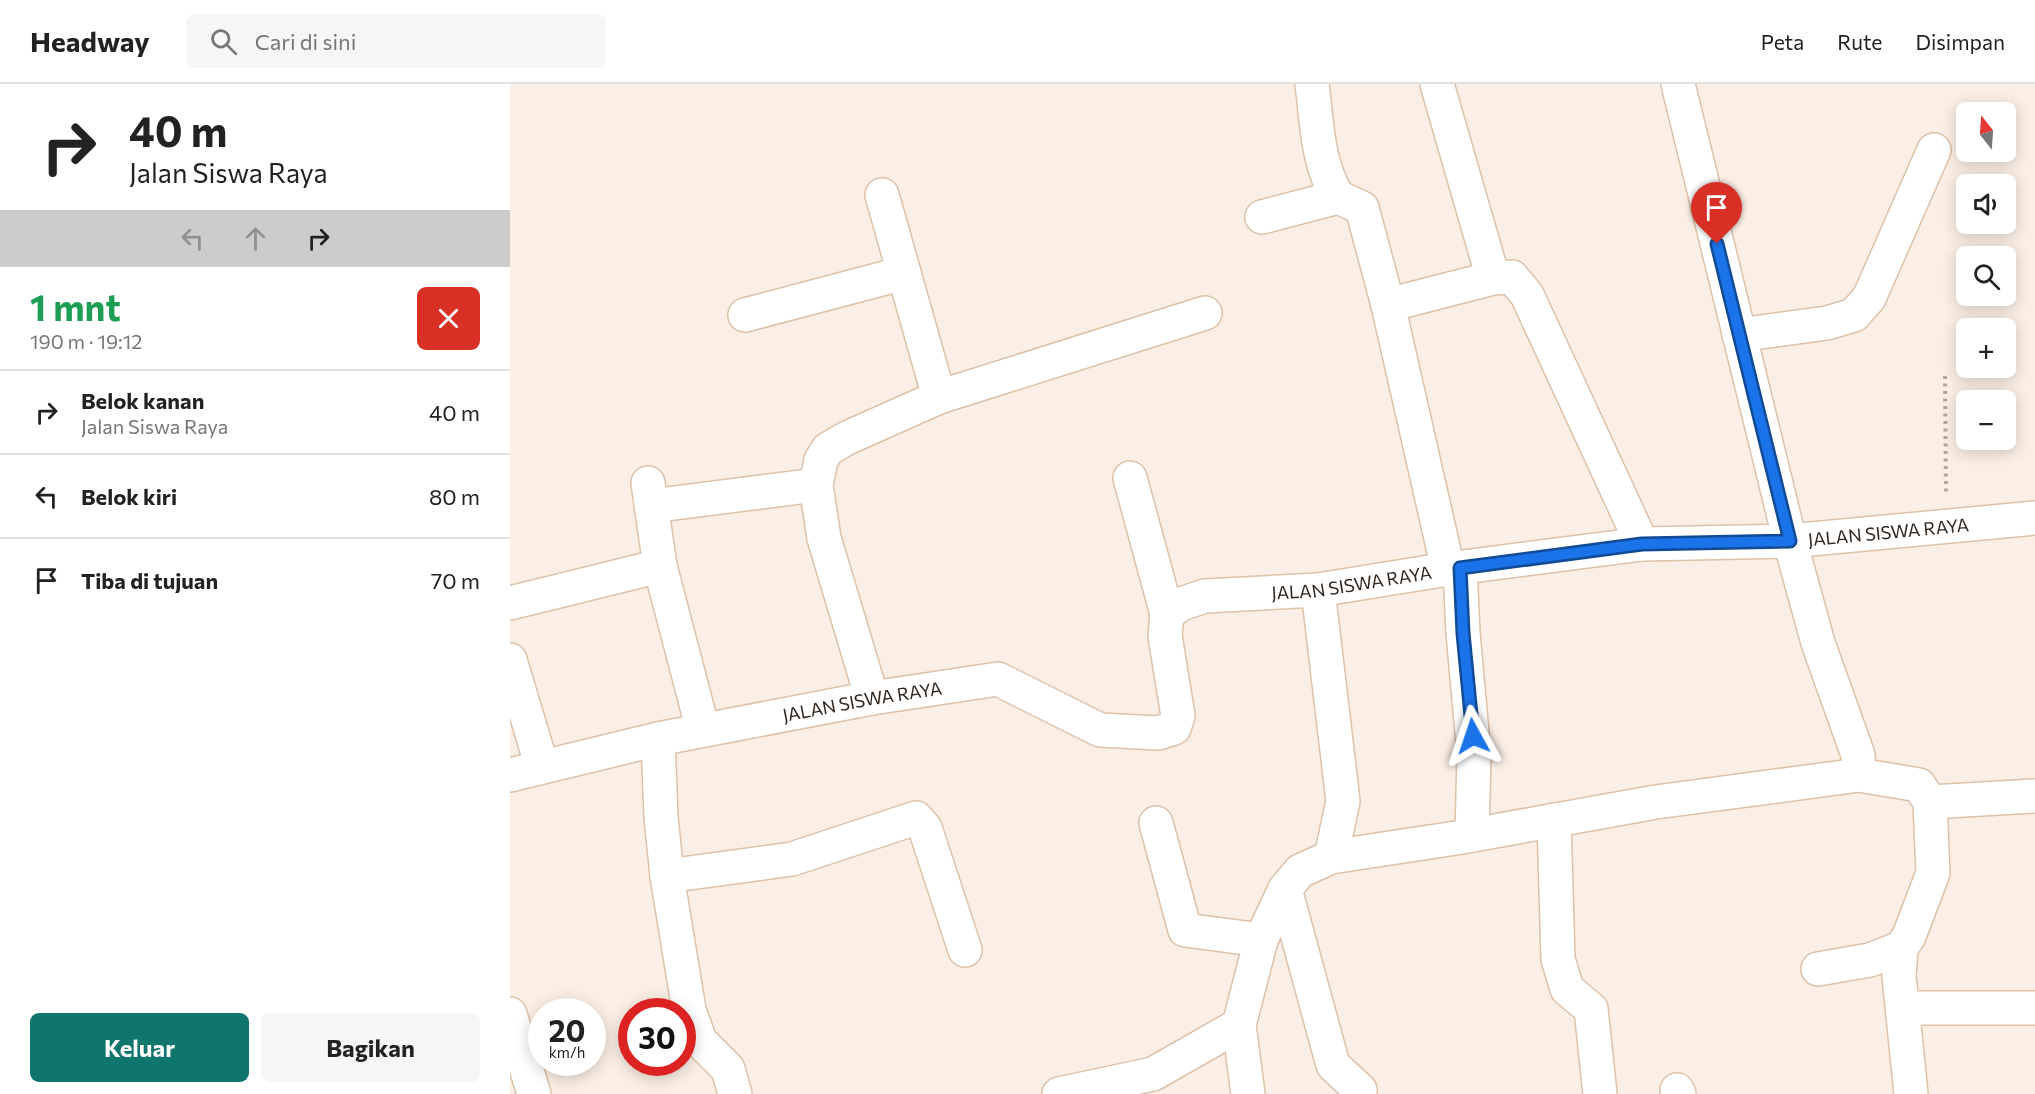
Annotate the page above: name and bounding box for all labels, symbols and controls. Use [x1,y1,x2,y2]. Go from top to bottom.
search box [186,14,606,68]
text: Headway [30,24,150,58]
icon: search [207,25,240,58]
text: Cari di sini [255,28,356,55]
text: Peta [1761,29,1804,54]
text: Rute [1837,29,1882,54]
text: Disimpan [1915,29,2005,54]
north arrow [1956,102,2016,162]
map controls [1956,102,2016,450]
text: 40 m [129,104,227,156]
icon: right [30,108,108,186]
text: Jalan Siswa Raya [129,156,328,189]
button: sound [1956,174,2016,234]
pin [1691,182,1742,244]
icon: arrive [1700,191,1733,224]
icon: left [176,222,209,255]
icon: ahead [239,222,272,255]
icon: right [302,222,335,255]
button: search [1956,246,2016,306]
text: 1 mnt [30,284,121,328]
button: close [417,287,480,350]
button: + [1956,318,2016,378]
text: 190 m · 19:12 [30,329,142,353]
text: Belok kanan [81,387,204,414]
button: − [1956,390,2016,450]
icon: right [30,396,63,429]
text: 40 m [429,399,480,426]
text: Jalan Siswa Raya [81,414,228,438]
icon: left [30,480,63,513]
text: Belok kiri [81,483,177,510]
text: 80 m [429,483,480,510]
street label: JALAN SISWA RAYA [1807,513,1970,550]
street label: JALAN SISWA RAYA [1271,561,1433,603]
icon: arrive [30,564,63,597]
text: Tiba di tujuan [81,567,218,594]
text: 70 m [431,567,480,594]
street label: JALAN SISWA RAYA [781,677,943,726]
position arrow [1441,704,1505,768]
speed limit sign: 30 [618,998,696,1076]
text: 20 [549,1011,585,1048]
button: Keluar [30,1013,249,1082]
button: Bagikan [261,1013,480,1082]
text: km/h [549,1043,585,1061]

